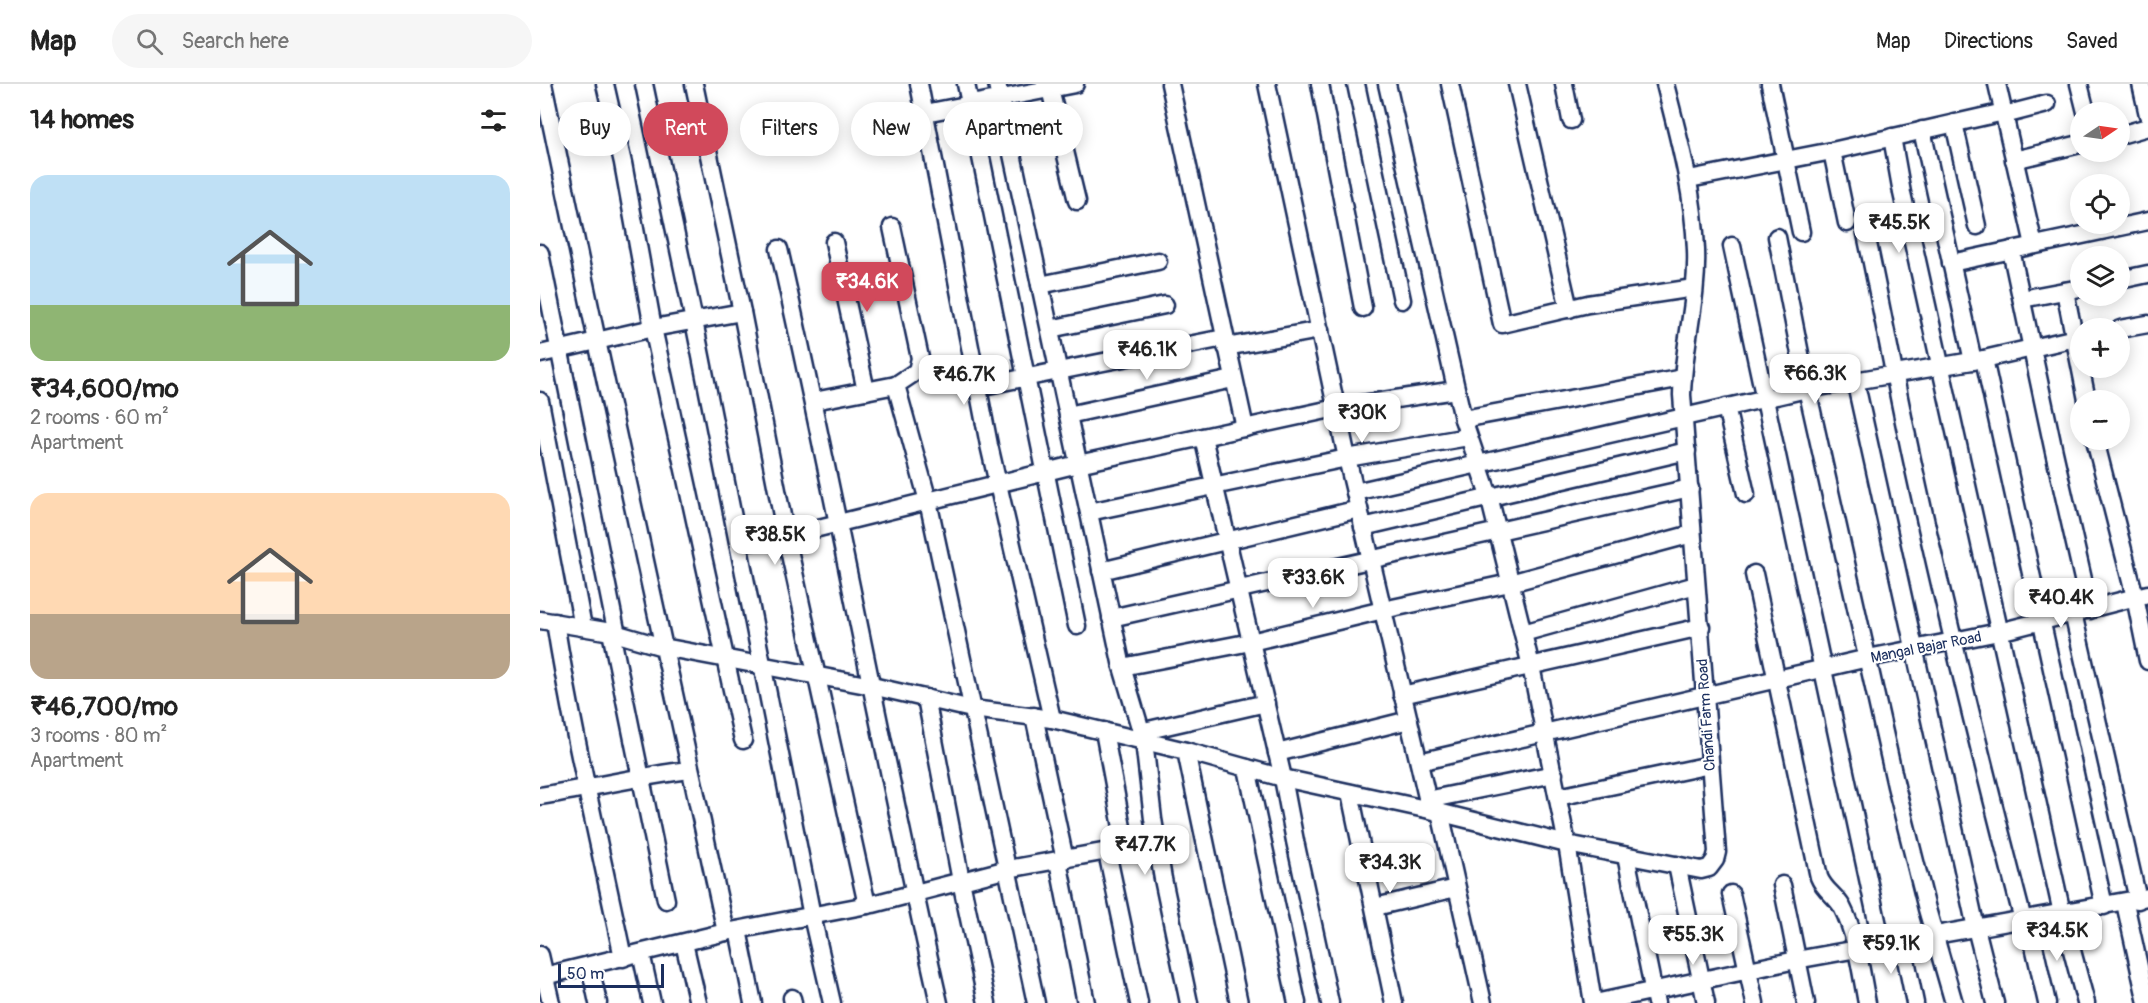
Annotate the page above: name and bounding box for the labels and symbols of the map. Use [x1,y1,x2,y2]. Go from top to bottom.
north arrow [2070,102,2130,162]
pin: ₹45.5K [1850,203,1948,254]
pin: ₹34.6K [818,262,916,313]
pin: ₹46.1K [1098,330,1196,381]
pin: ₹66.3K [1766,354,1864,405]
pin: ₹46.7K [915,355,1013,406]
pin: ₹30K [1326,393,1398,444]
pin: ₹38.5K [726,515,824,566]
pin: ₹33.6K [1264,558,1362,609]
pin: ₹40.4K [2012,578,2110,629]
street label: Mangal Bajar Road [1869,627,1983,668]
street label: Chandi Farm Road [1693,658,1720,772]
pin: ₹47.7K [1096,825,1194,876]
pin: ₹34.3K [1341,843,1439,894]
pin: ₹34.5K [2008,911,2106,962]
pin: ₹55.3K [1644,915,1742,966]
pin: ₹59.1K [1842,924,1940,975]
scale bar [558,961,664,988]

